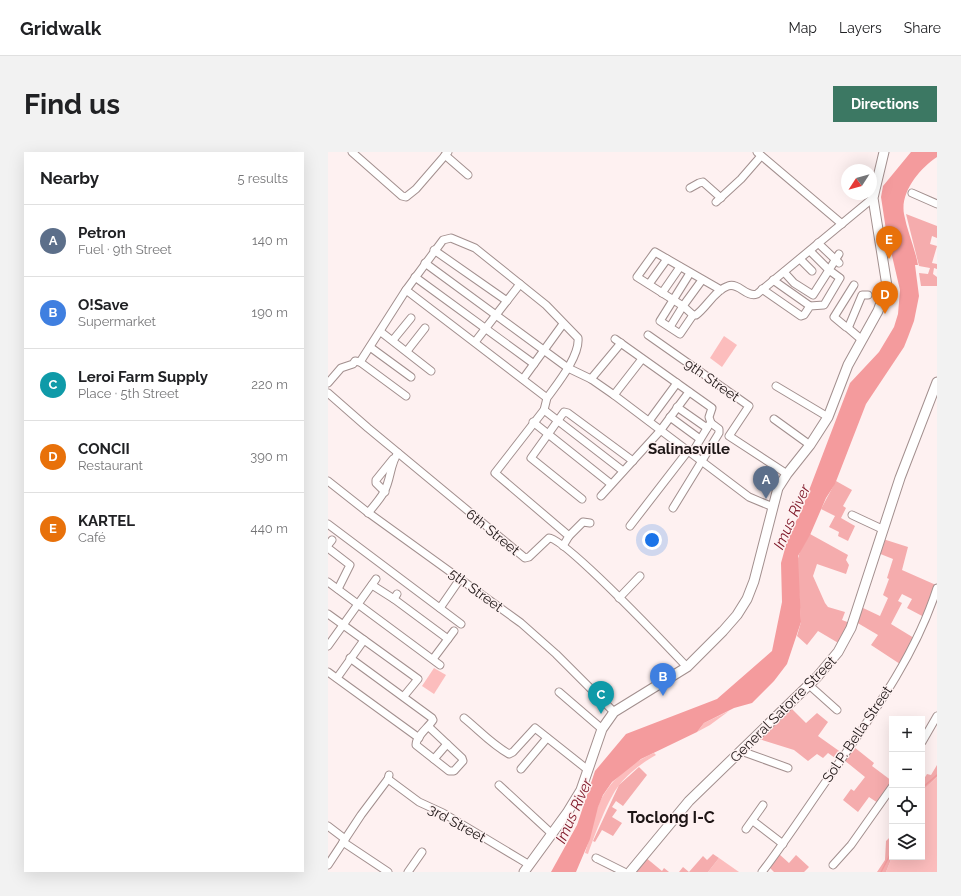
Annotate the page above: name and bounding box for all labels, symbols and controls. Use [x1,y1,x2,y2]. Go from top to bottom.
text: Gridwalk [20,17,101,39]
text: Map [789,20,817,36]
text: Layers [839,20,882,36]
text: Share [904,20,941,36]
button: Directions [833,86,937,122]
text: Find us [24,88,120,121]
north arrow [841,164,877,200]
text: Nearby [40,168,99,188]
text: 5 results [237,171,288,186]
text: Petron [78,224,126,242]
pin: E [876,226,902,259]
text: A [49,233,57,248]
text: 140 m [252,233,288,248]
text: Fuel · 9th Street [78,242,172,257]
pin: D [872,281,898,314]
text: O!Save [78,296,128,314]
text: B [49,305,57,320]
text: 190 m [252,305,288,320]
text: Supermarket [78,314,156,329]
street label: 9th Street [681,355,743,405]
text: Leroi Farm Supply [78,368,208,386]
text: C [49,377,57,392]
text: 220 m [251,377,288,392]
text: Place · 5th Street [78,386,179,401]
text: CONCII [78,440,130,458]
district label: Salinasville [648,440,730,458]
text: D [48,449,58,464]
text: 390 m [250,449,288,464]
text: Restaurant [78,458,143,473]
pin: A [753,466,779,499]
water label: Imus River [770,481,815,552]
street label: 6th Street [463,506,523,558]
text: KARTEL [78,512,135,530]
text: E [49,521,57,536]
text: 440 m [251,521,288,536]
text: Café [78,530,106,545]
your location [642,530,662,550]
street label: 5th Street [446,565,506,615]
street label: General Satorre Street [727,652,840,765]
pin: B [650,663,676,696]
pin: C [588,681,614,714]
street label: Sol P. Bella Street [819,683,895,785]
map controls [889,716,925,860]
button: + [889,716,925,752]
button: − [889,752,925,788]
water label: Imus River [552,775,597,846]
button: locate [889,788,925,824]
street label: 3rd Street [425,801,489,845]
district label: Toclong I-C [627,808,715,827]
button: layers [889,824,925,860]

